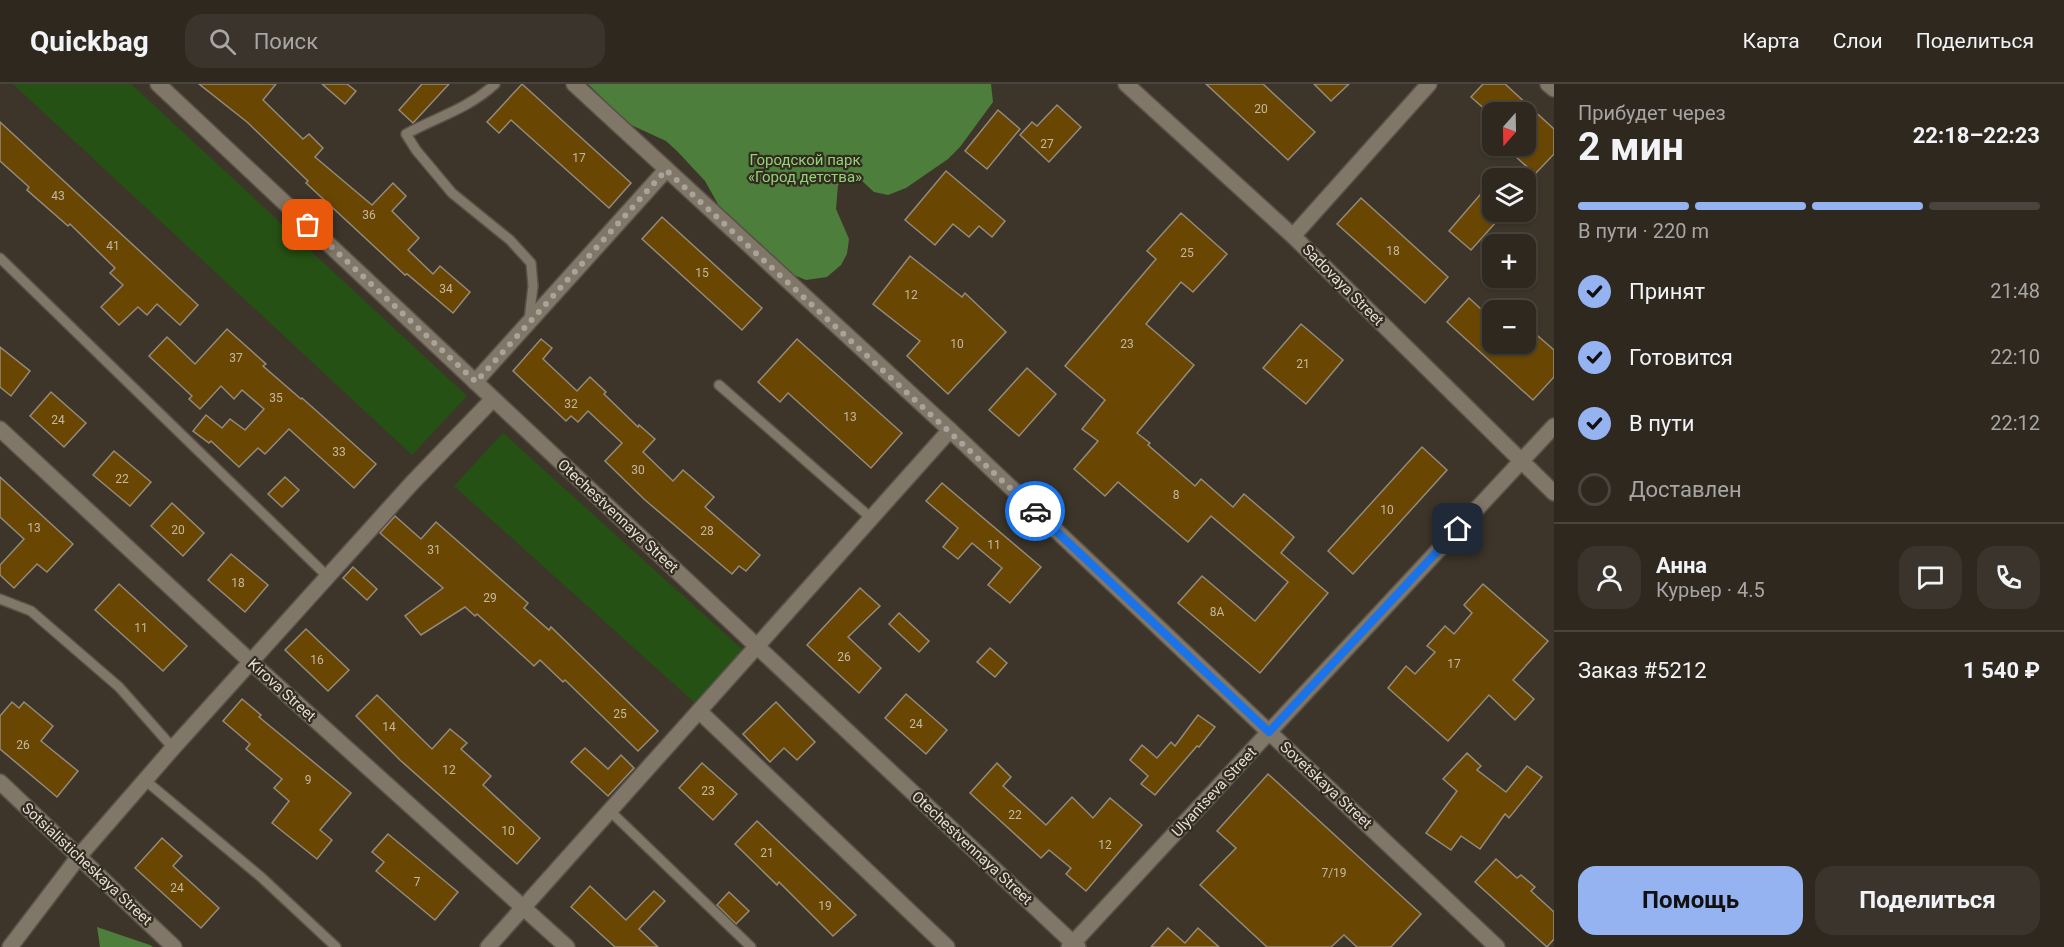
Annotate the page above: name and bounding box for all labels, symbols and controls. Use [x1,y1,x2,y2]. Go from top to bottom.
search box [185,14,605,68]
text: Quickbag [30,25,149,58]
icon: search [206,25,239,58]
text: Поиск [254,29,318,54]
text: Карта [1743,29,1800,53]
text: Слои [1833,29,1883,53]
text: Поделиться [1916,29,2034,53]
text: Прибудет через [1578,101,1726,125]
house number: 20 [1254,102,1268,116]
north arrow [1482,102,1536,156]
map controls [1482,102,1536,354]
text: 22:18–22:23 [1913,123,2040,148]
text: 2 мин [1578,124,1684,170]
house number: 27 [1040,137,1054,151]
house number: 17 [572,151,586,165]
park label: Городской парк «Город детства» [748,151,862,186]
button: layers [1482,168,1536,222]
house number: 43 [51,189,65,203]
pin [282,199,333,250]
icon: bag [291,208,324,241]
house number: 36 [362,208,376,222]
text: В пути · 220 m [1578,219,1709,243]
button: + [1482,234,1536,288]
house number: 41 [106,239,120,253]
street label: Sadovaya Street [1299,241,1387,329]
house number: 18 [1386,244,1400,258]
house number: 25 [1180,246,1194,260]
house number: 15 [695,266,709,280]
icon: check [1578,275,1611,308]
text: Принят [1629,279,1705,304]
text: 21:48 [1990,279,2040,303]
house number: 34 [439,282,453,296]
house number: 12 [904,288,918,302]
button: − [1482,300,1536,354]
house number: 10 [950,337,964,351]
house number: 23 [1120,337,1134,351]
icon: check [1578,341,1611,374]
text: Готовится [1629,345,1733,370]
text: 22:10 [1990,345,2040,369]
house number: 37 [229,351,243,365]
house number: 21 [1296,357,1310,371]
house number: 35 [269,391,283,405]
house number: 32 [564,397,578,411]
icon: check [1578,407,1611,440]
house number: 13 [843,410,857,424]
text: В пути [1629,411,1695,436]
text: 22:12 [1990,411,2040,435]
house number: 24 [51,413,65,427]
house number: 33 [332,445,346,459]
street label: Otechestvennaya Street [554,456,682,577]
house number: 30 [631,463,645,477]
house number: 22 [115,472,129,486]
text: Доставлен [1629,477,1742,502]
courier [1005,481,1065,541]
house number: 8 [1173,488,1180,502]
icon: car [1019,495,1052,528]
house number: 10 [1380,503,1394,517]
pin [1432,503,1483,554]
icon: home [1441,512,1474,545]
house number: 13 [27,521,41,535]
house number: 20 [171,523,185,537]
house number: 28 [700,524,714,538]
house number: 11 [987,538,1001,552]
house number: 31 [427,543,441,557]
button: person [1578,546,1641,609]
button: chat [1899,546,1962,609]
button: phone [1977,546,2040,609]
text: Анна [1656,553,1707,578]
house number: 18 [231,576,245,590]
text: Курьер · 4.5 [1656,578,1765,602]
house number: 29 [483,591,497,605]
house number: 8А [1210,605,1224,619]
house number: 11 [134,621,148,635]
house number: 26 [837,650,851,664]
house number: 16 [310,653,324,667]
street label: Kirova Street [244,655,320,725]
house number: 17 [1447,657,1461,671]
text: Заказ #5212 [1578,658,1707,683]
text: 1 540 ₽ [1963,658,2040,683]
house number: 25 [613,707,627,721]
house number: 24 [909,717,923,731]
house number: 14 [382,720,396,734]
house number: 26 [16,738,30,752]
street label: Sovetskaya Street [1276,738,1376,832]
street label: Ulyantseva Street [1168,743,1260,841]
house number: 12 [442,763,456,777]
house number: 9 [305,773,311,787]
house number: 23 [701,784,715,798]
street label: Otechestvennaya Street [908,788,1036,909]
street label: Sotsialisticheskaya Street [18,799,156,929]
house number: 22 [1008,808,1022,822]
house number: 10 [501,824,515,838]
house number: 12 [1098,838,1112,852]
house number: 21 [760,846,774,860]
house number: 7/19 [1321,866,1347,880]
button: Помощь [1578,866,1803,935]
button: Поделиться [1815,866,2040,935]
house number: 7 [414,875,421,889]
house number: 24 [170,881,184,895]
house number: 19 [818,899,832,913]

